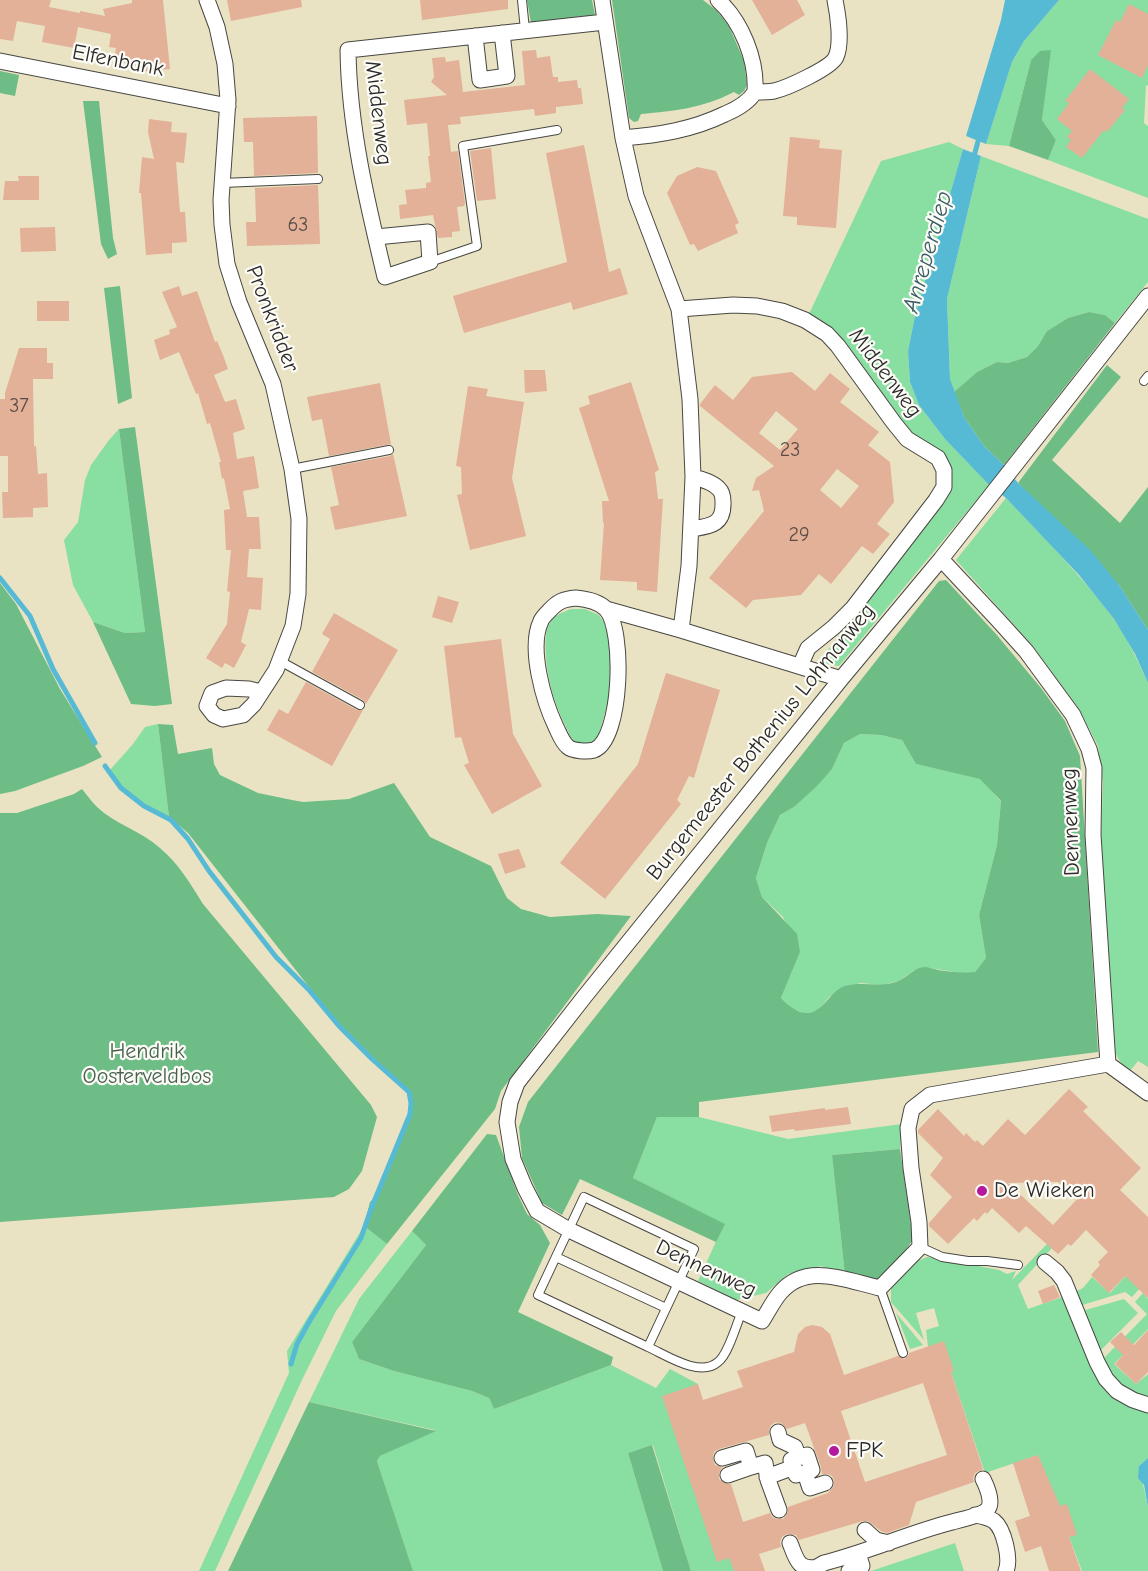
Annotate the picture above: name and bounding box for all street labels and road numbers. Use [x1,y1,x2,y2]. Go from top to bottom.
street label: Elfenbank [70,39,166,83]
street label: Middenweg [358,59,398,167]
street label: Pronkridder [240,262,304,376]
street label: Middenweg [843,323,927,423]
street label: Burgemeester Bothenius Lohmanweg [641,598,881,886]
street label: Dennenweg [1056,768,1086,876]
street label: Dennenweg [652,1234,760,1304]

